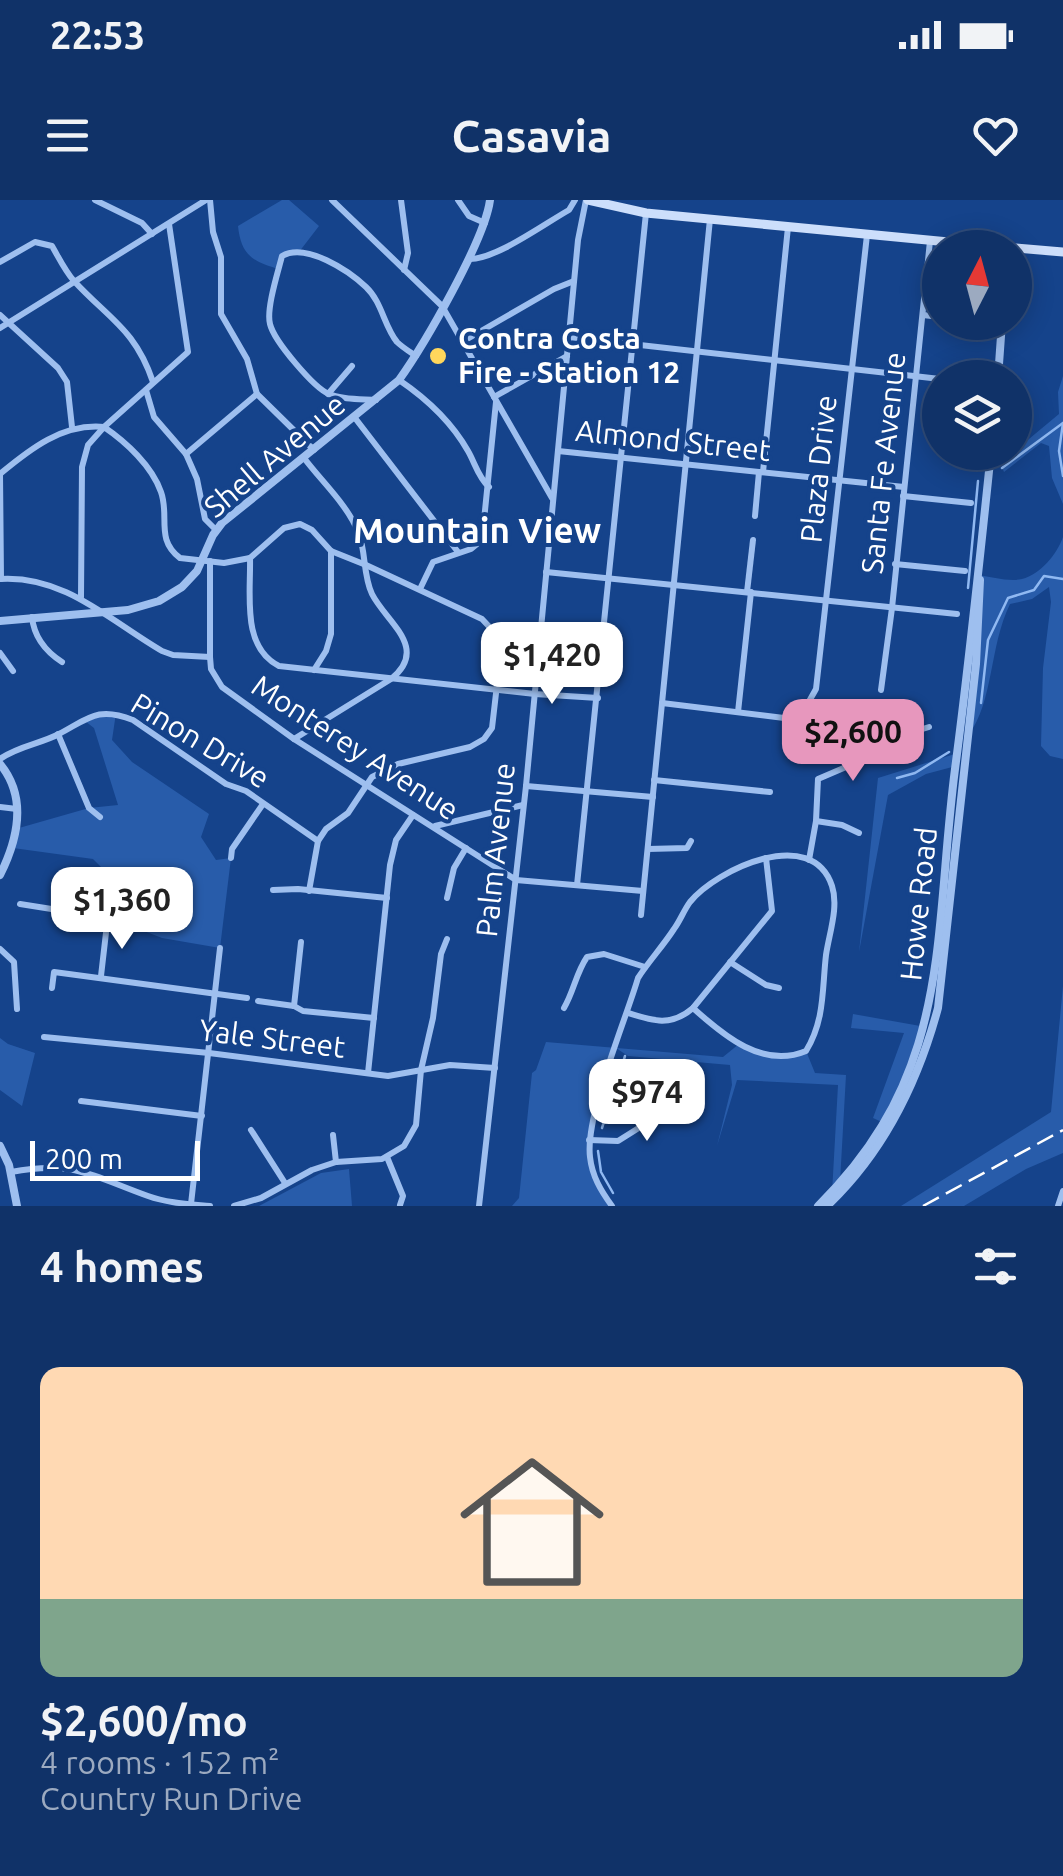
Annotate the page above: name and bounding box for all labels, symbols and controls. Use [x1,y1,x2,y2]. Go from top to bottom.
text: 22:53 [50,14,145,56]
icon: menu [40,108,95,163]
icon: heart [968,108,1023,163]
text: Casavia [452,110,611,161]
north arrow [922,230,1032,340]
map controls [922,230,1032,470]
place label: Contra Costa Fire - Station 12 [458,321,680,389]
marker: Contra Costa Fire - Station 12 [427,345,449,367]
street label: Santa Fe Avenue [854,350,912,575]
button: layers [922,360,1032,470]
street label: Shell Avenue [197,387,352,524]
street label: Plaza Drive [793,393,843,544]
street label: Almond Street [574,413,773,467]
district label: Mountain View [353,510,601,550]
pin: $1,420 [471,622,633,707]
text: $1,420 [503,636,601,672]
street label: Monterey Avenue [246,668,465,827]
street label: Pinon Drive [125,686,276,795]
pin: $2,600 [772,699,934,784]
text: $2,600 [804,713,902,749]
street label: Palm Avenue [469,761,521,939]
street label: Howe Road [893,825,943,982]
pin: $1,360 [41,867,203,952]
text: $1,360 [73,881,171,917]
street label: Yale Street [197,1012,347,1064]
pin: $974 [588,1059,706,1144]
text: $974 [611,1073,683,1109]
scale bar [30,1136,200,1180]
text: 200 m [45,1143,123,1174]
icon: filters [968,1239,1023,1294]
text: 4 homes [40,1243,204,1290]
icon: home [442,1432,622,1612]
text: $2,600/mo [40,1697,248,1744]
text: 4 rooms · 152 m² [40,1744,280,1780]
text: Country Run Drive [40,1780,302,1816]

